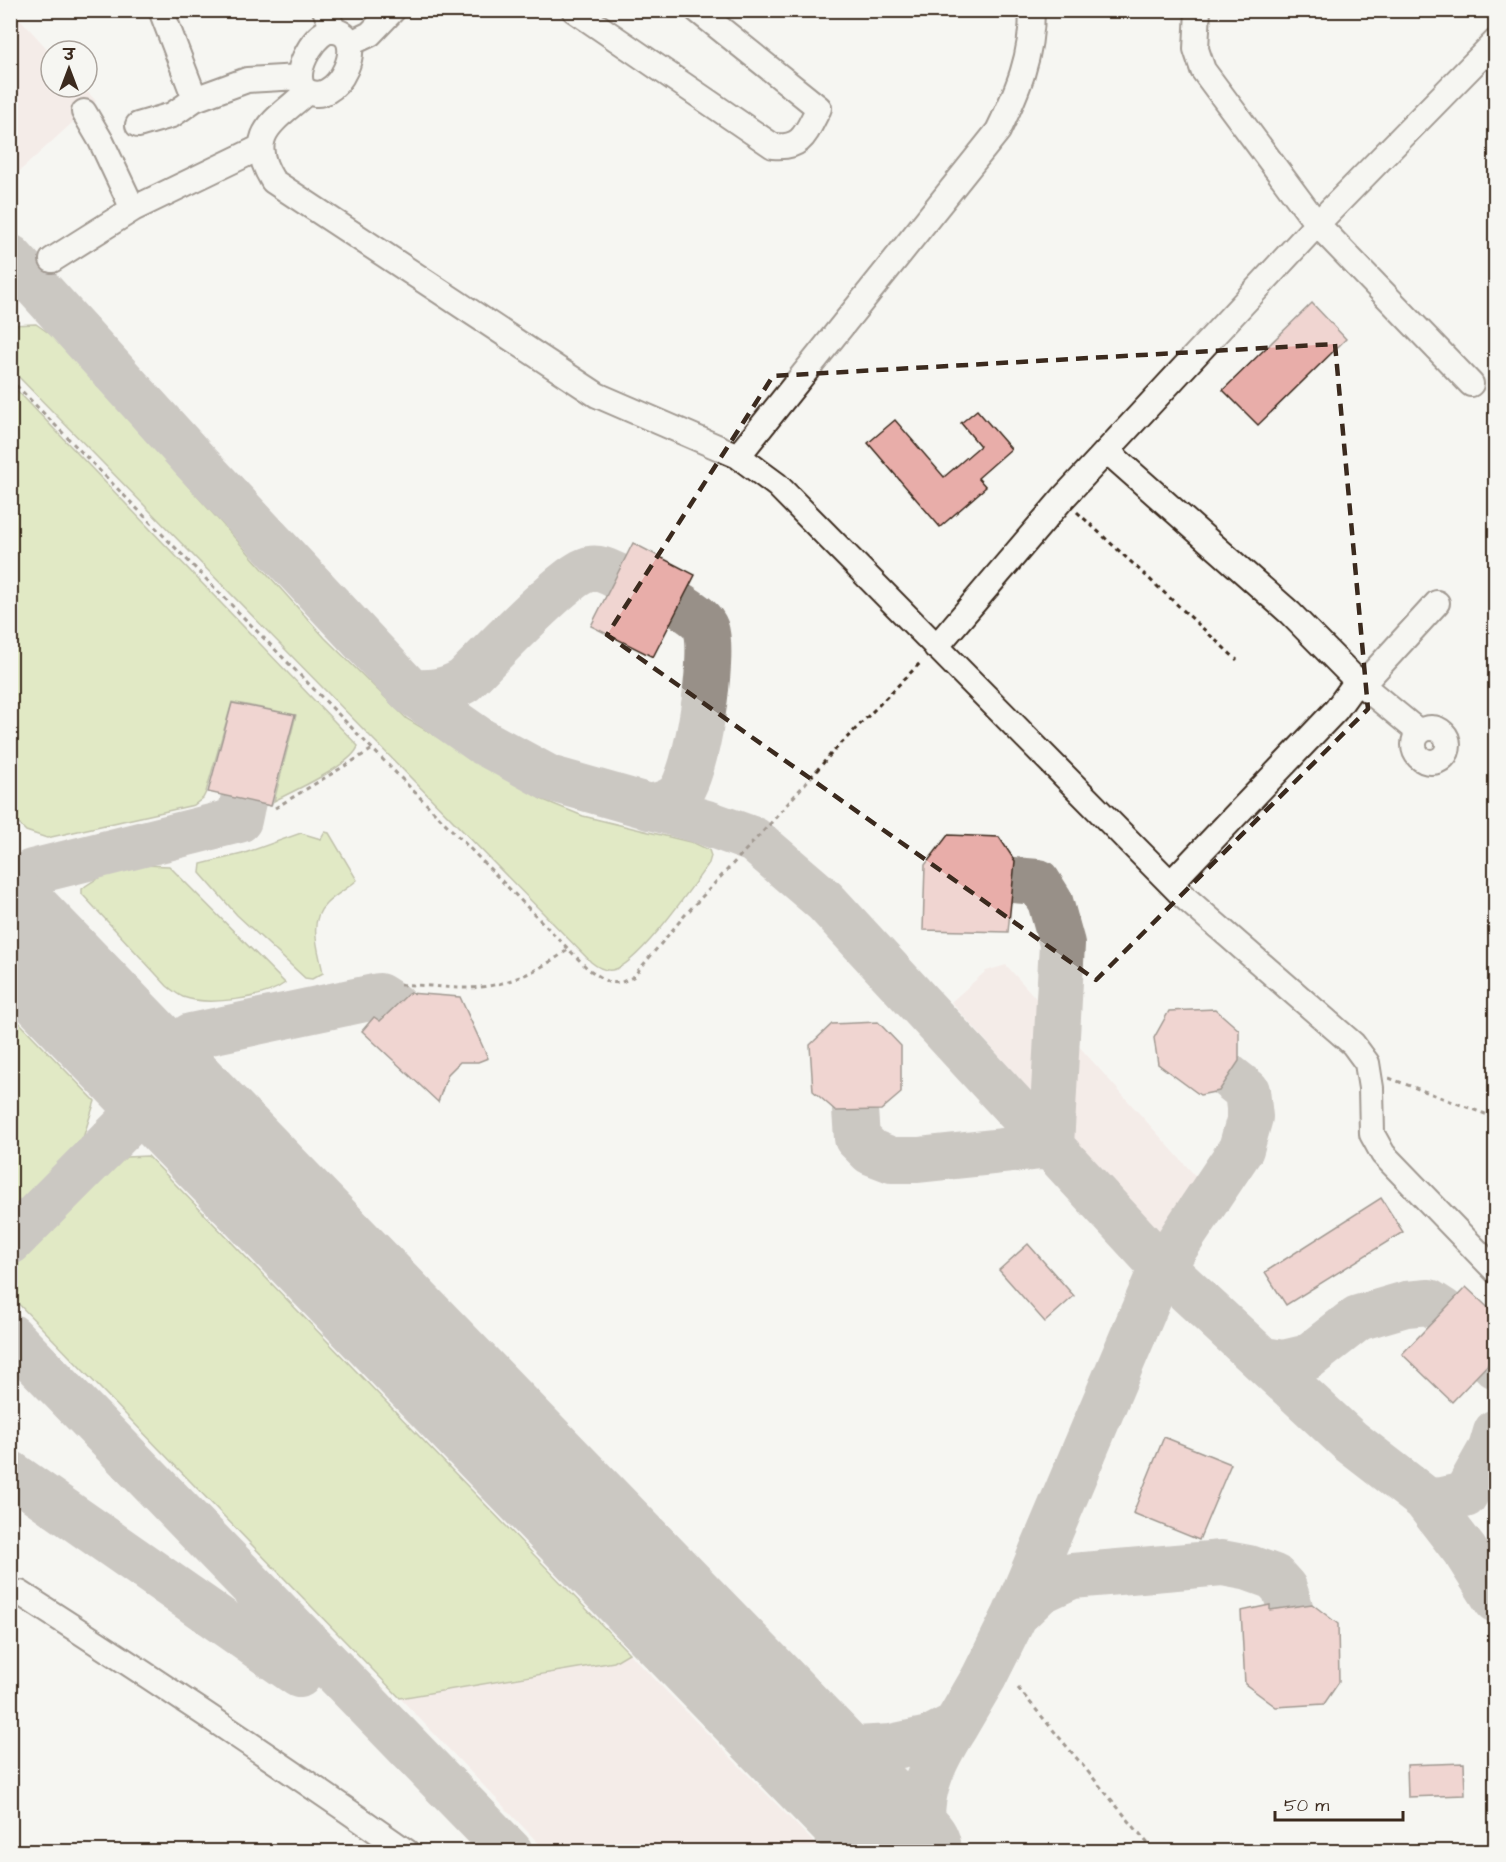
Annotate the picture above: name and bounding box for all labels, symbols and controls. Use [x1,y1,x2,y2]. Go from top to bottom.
north arrow [39,39,99,99]
text: उ [62,44,76,66]
scale bar [1275,1784,1402,1822]
text: 50 m [1284,1793,1329,1818]

